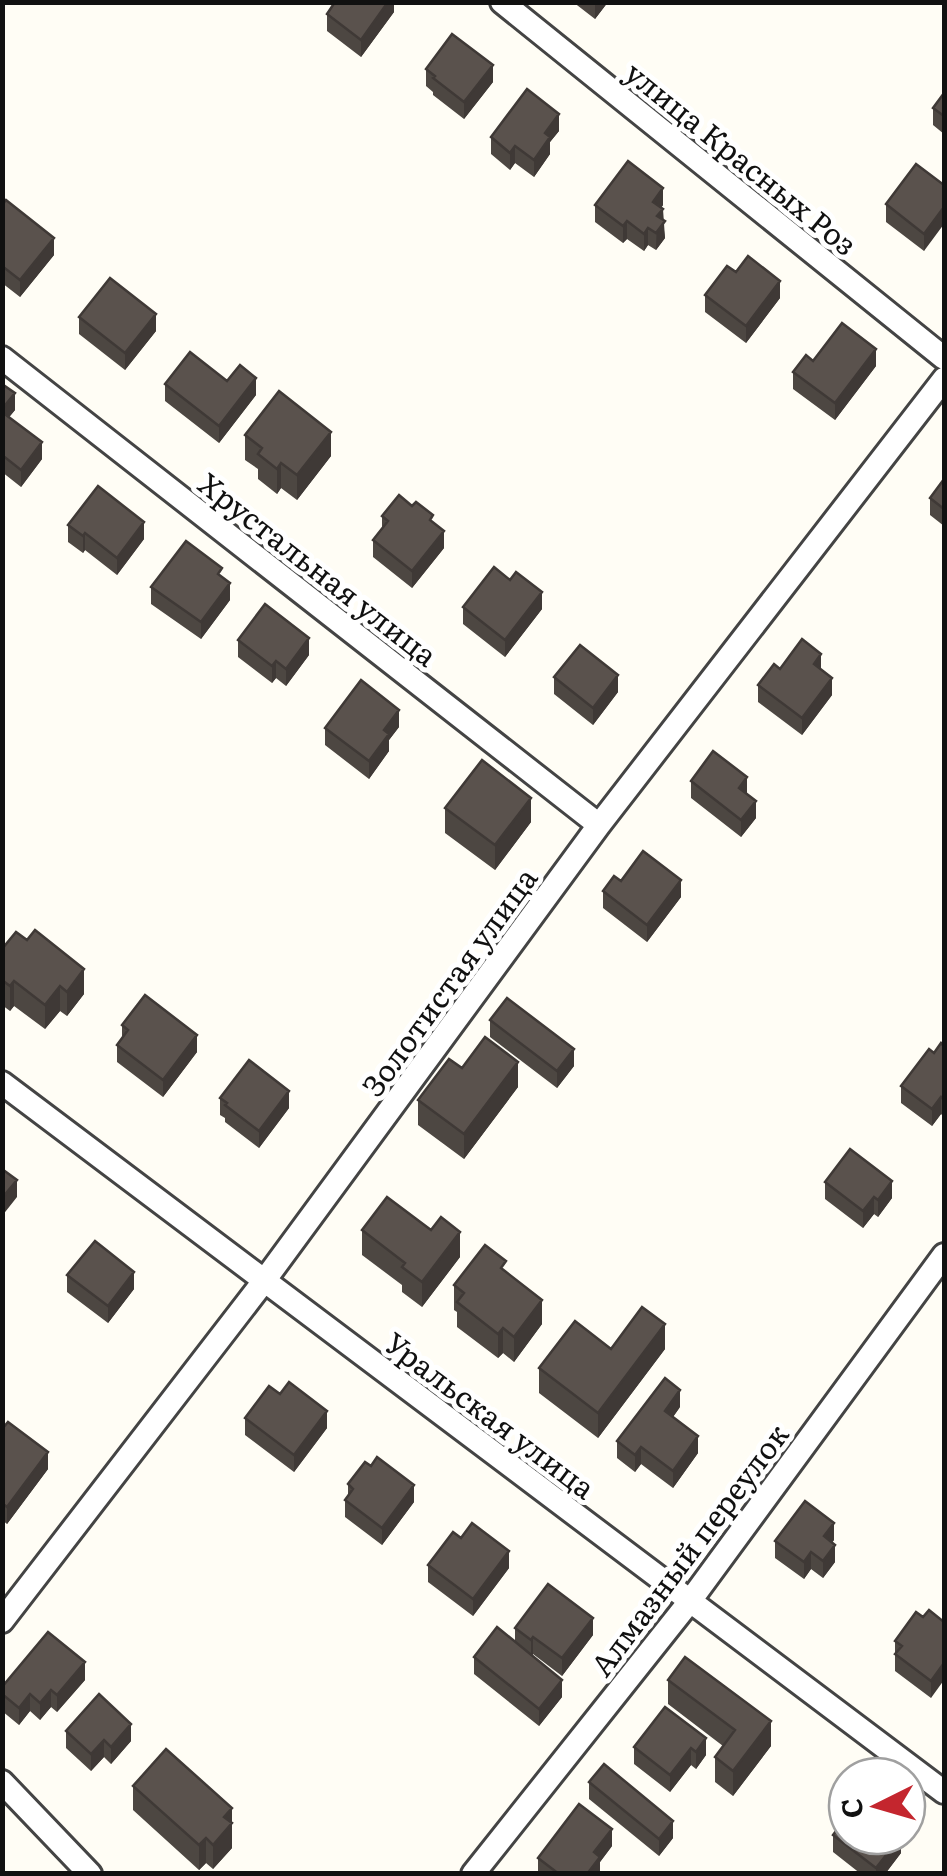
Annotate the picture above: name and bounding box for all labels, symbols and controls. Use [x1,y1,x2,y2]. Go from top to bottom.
street label: улица Красных Роз [617,49,867,265]
street label: Хрустальная улица [190,461,448,676]
street label: Золотистая улица [350,857,547,1105]
street label: Уральская улица [376,1320,606,1508]
street label: Алмазный переулок [578,1413,798,1684]
north arrow [827,1756,927,1856]
text: С [828,1797,872,1820]

